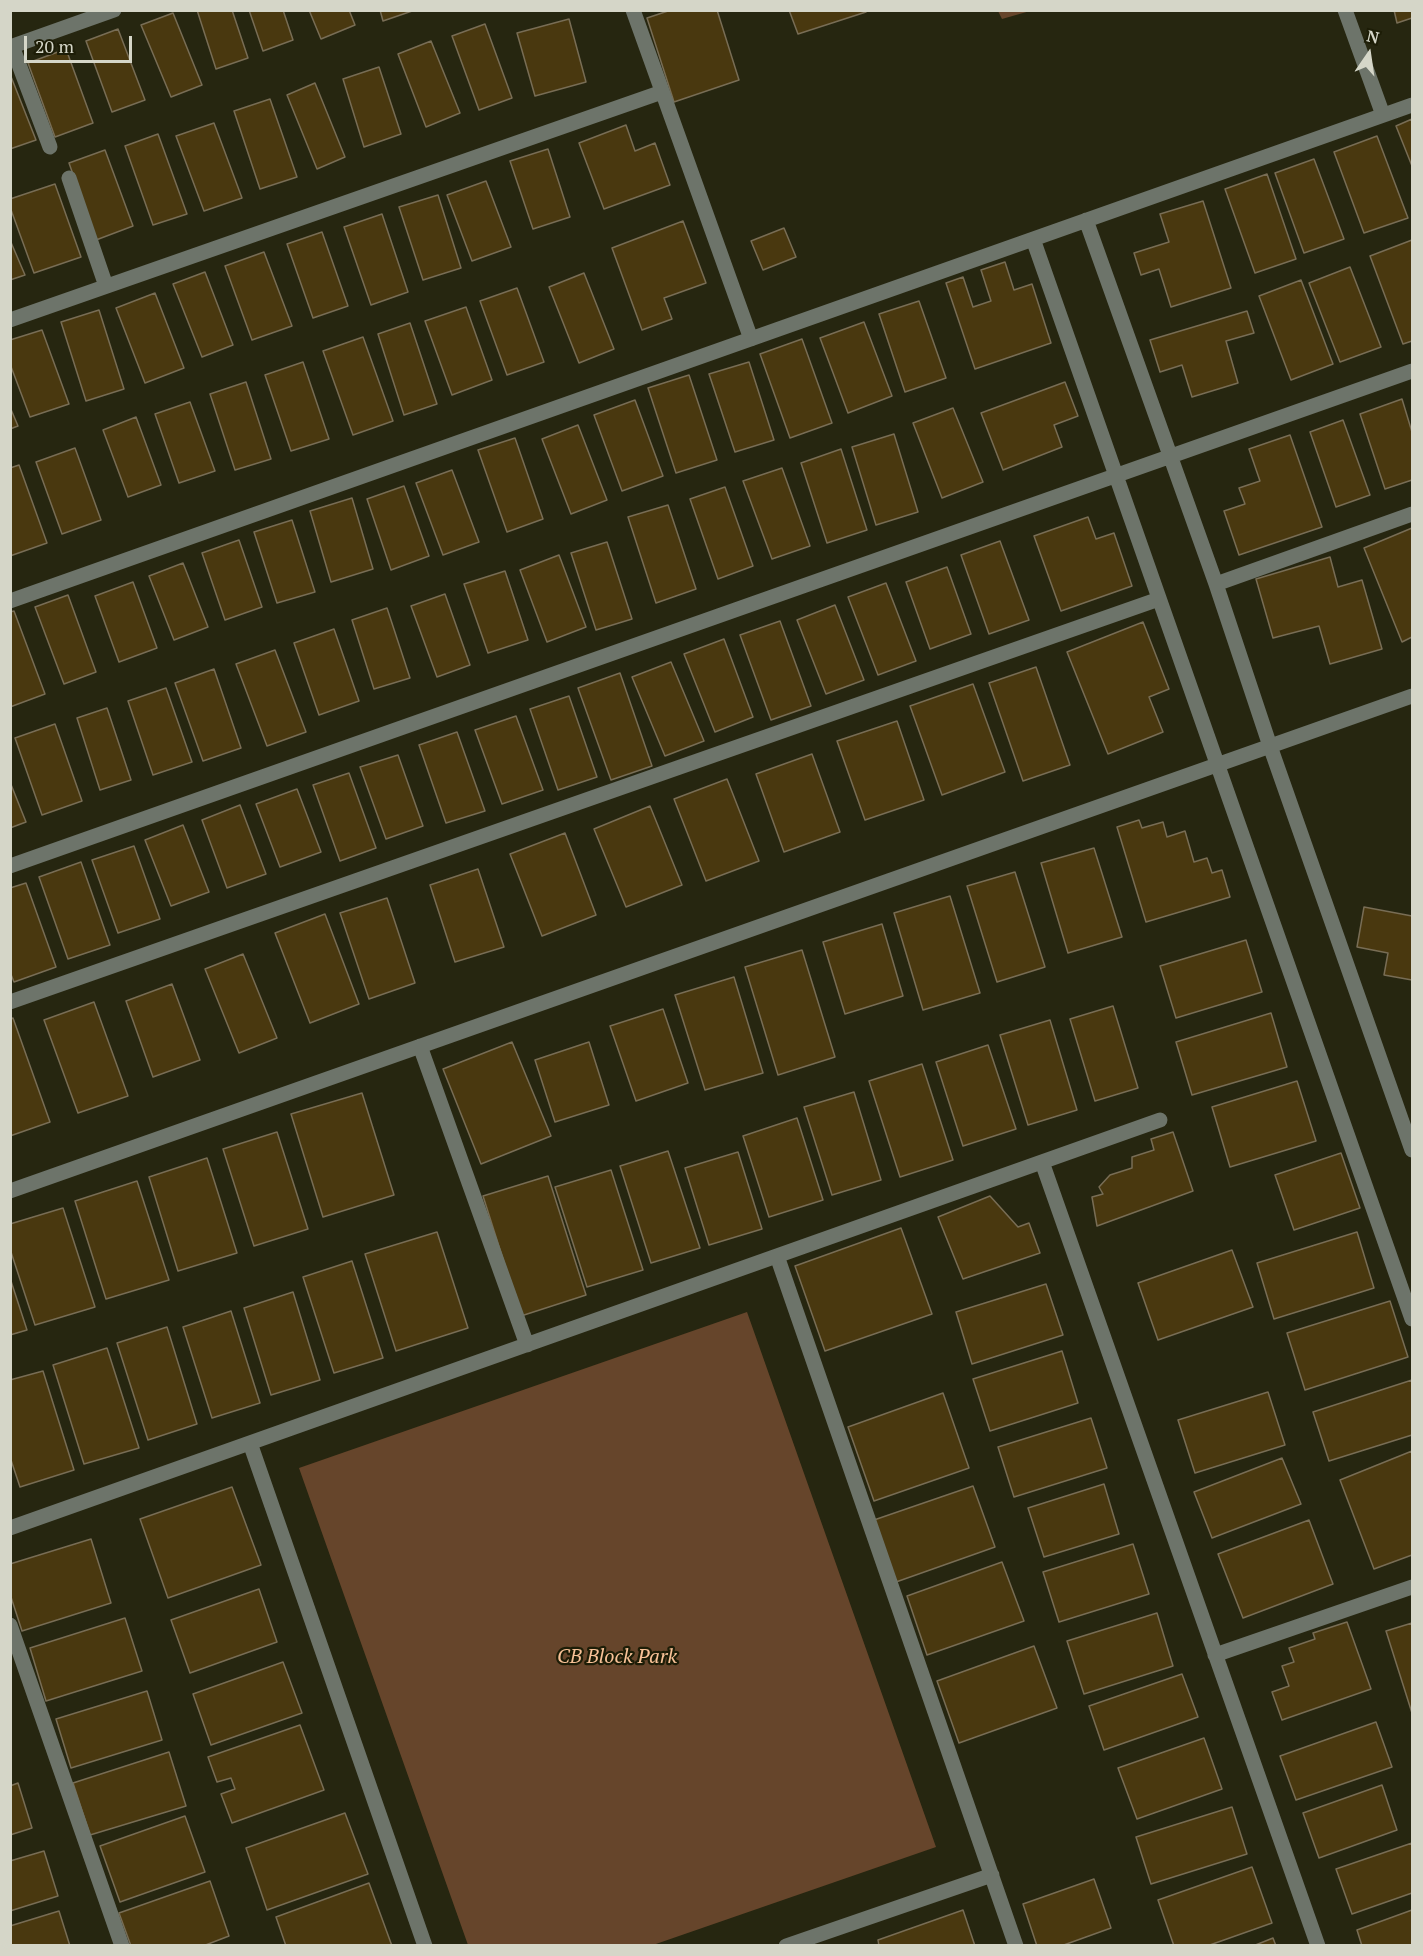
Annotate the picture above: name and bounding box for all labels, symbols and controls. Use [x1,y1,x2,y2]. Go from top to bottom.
scale bar [27,24,135,62]
north arrow [1339,24,1399,84]
text: N [1365,24,1381,49]
text: 20 m [35,34,74,58]
park label: CB Block Park [557,1645,677,1669]

